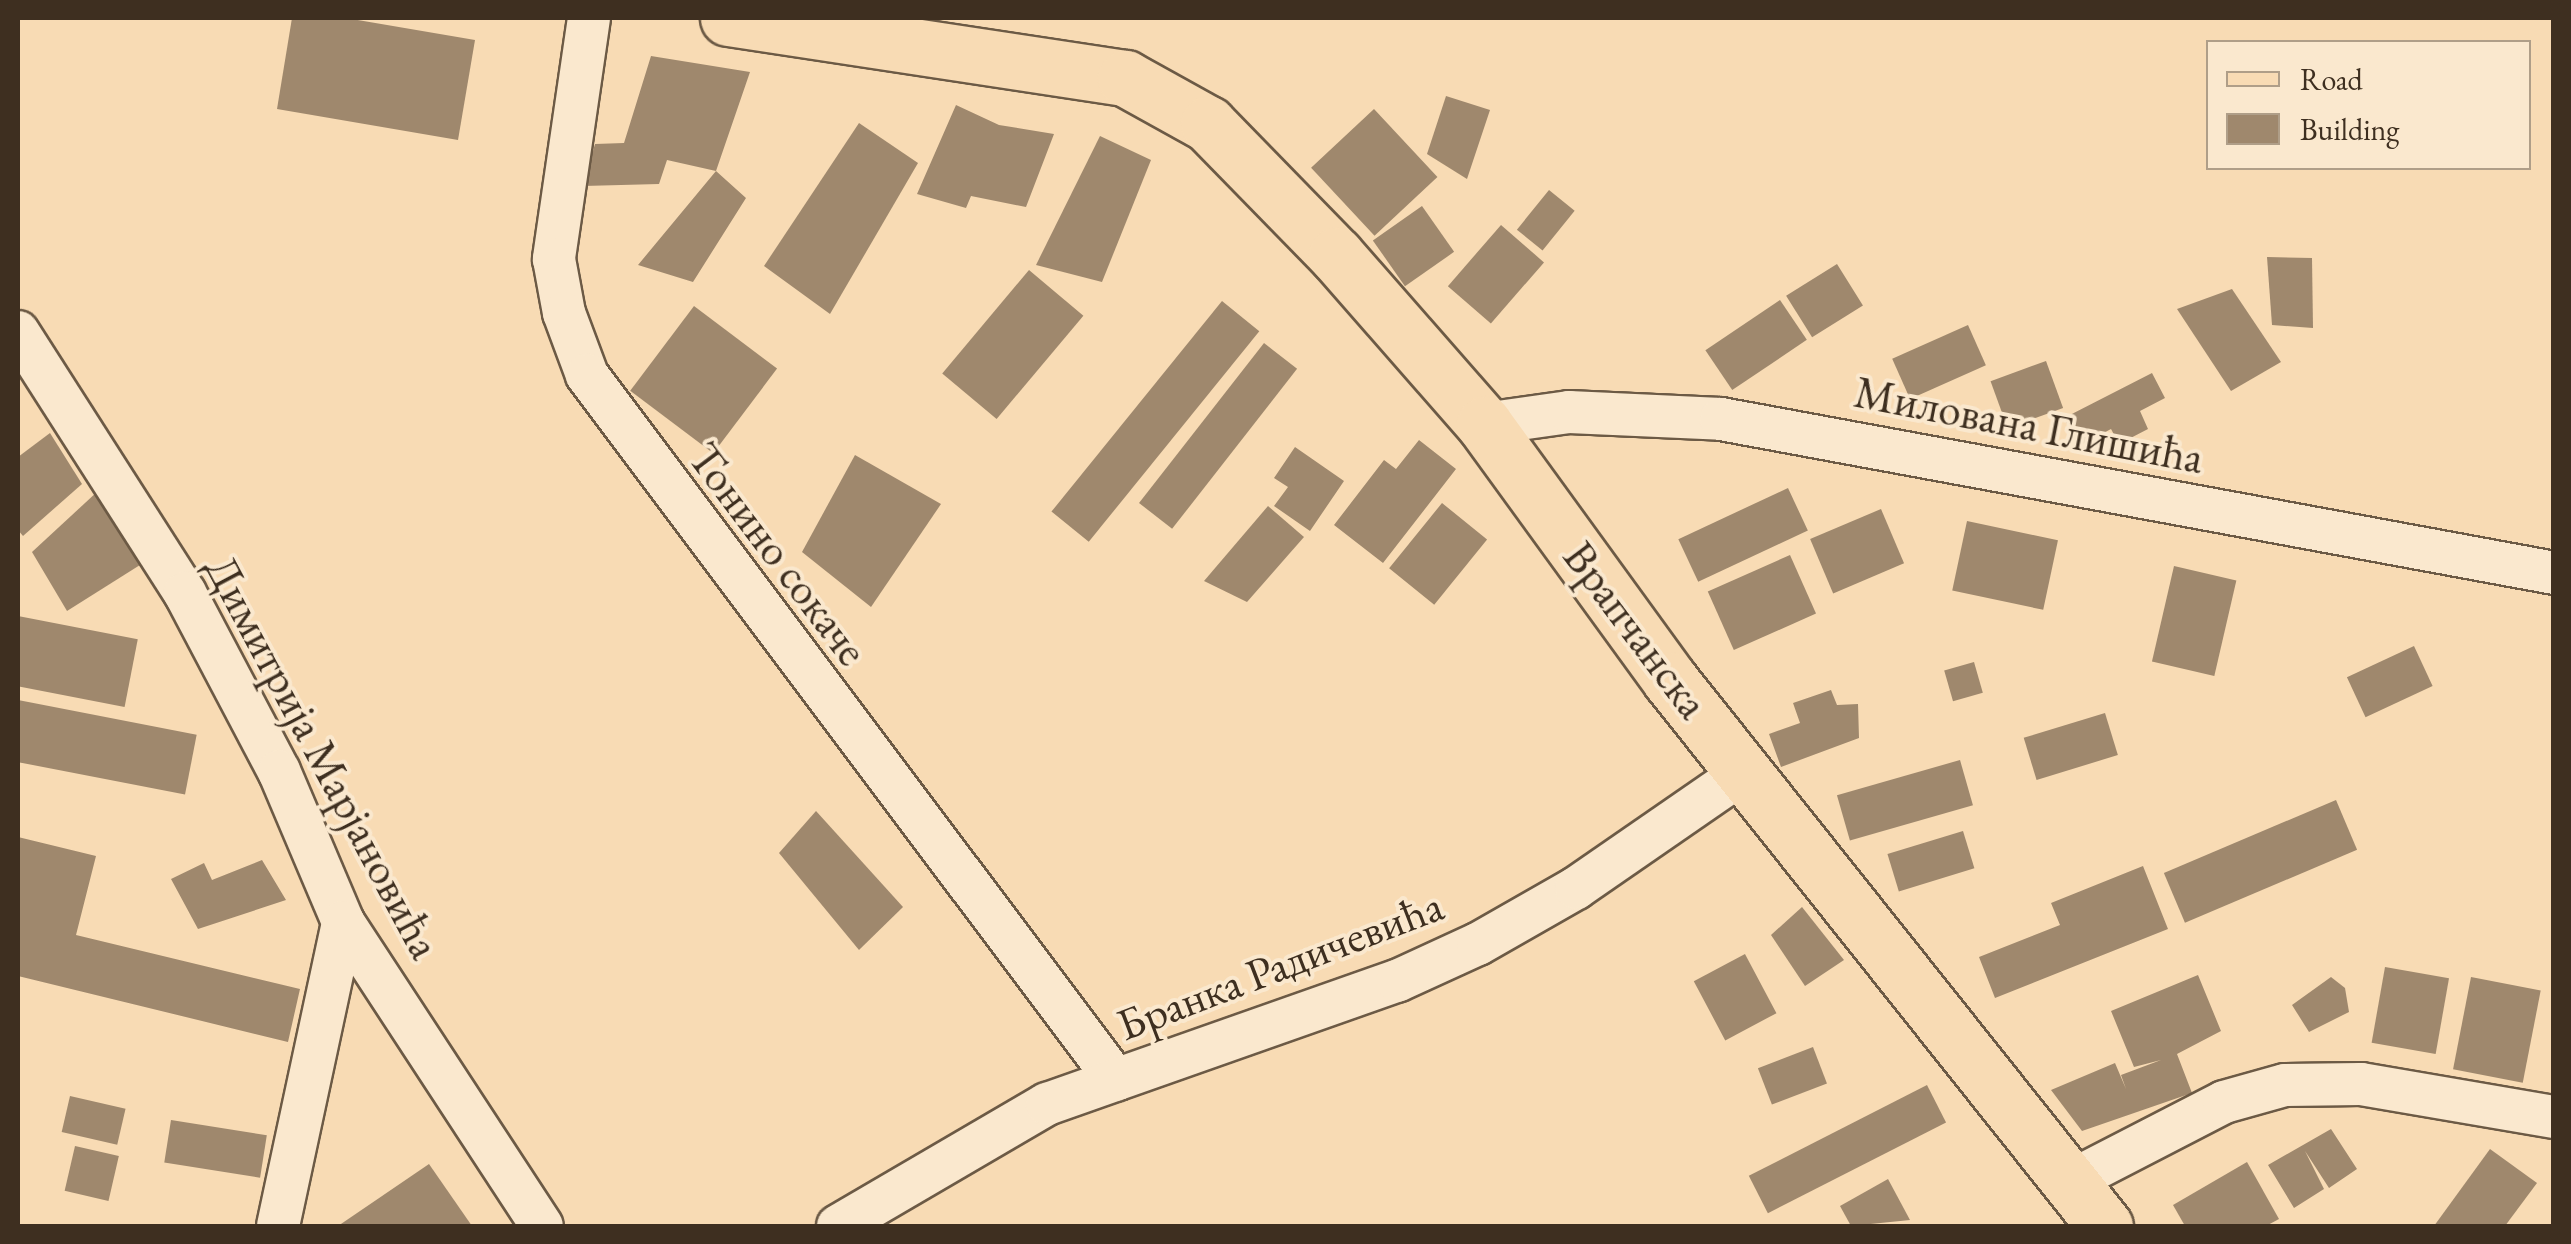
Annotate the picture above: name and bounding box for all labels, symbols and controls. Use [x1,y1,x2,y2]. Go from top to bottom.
legend [2206,40,2531,170]
text: Road [2300,60,2363,99]
text: Building [2300,110,2399,149]
street label: Милована Глишића [1850,365,2208,485]
street label: Тонино сокаче [677,432,879,676]
street label: Врапчанска [1552,531,1720,729]
street label: Димитрија Марјановића [194,546,452,968]
street label: Бранка Радичевића [1109,878,1451,1052]

